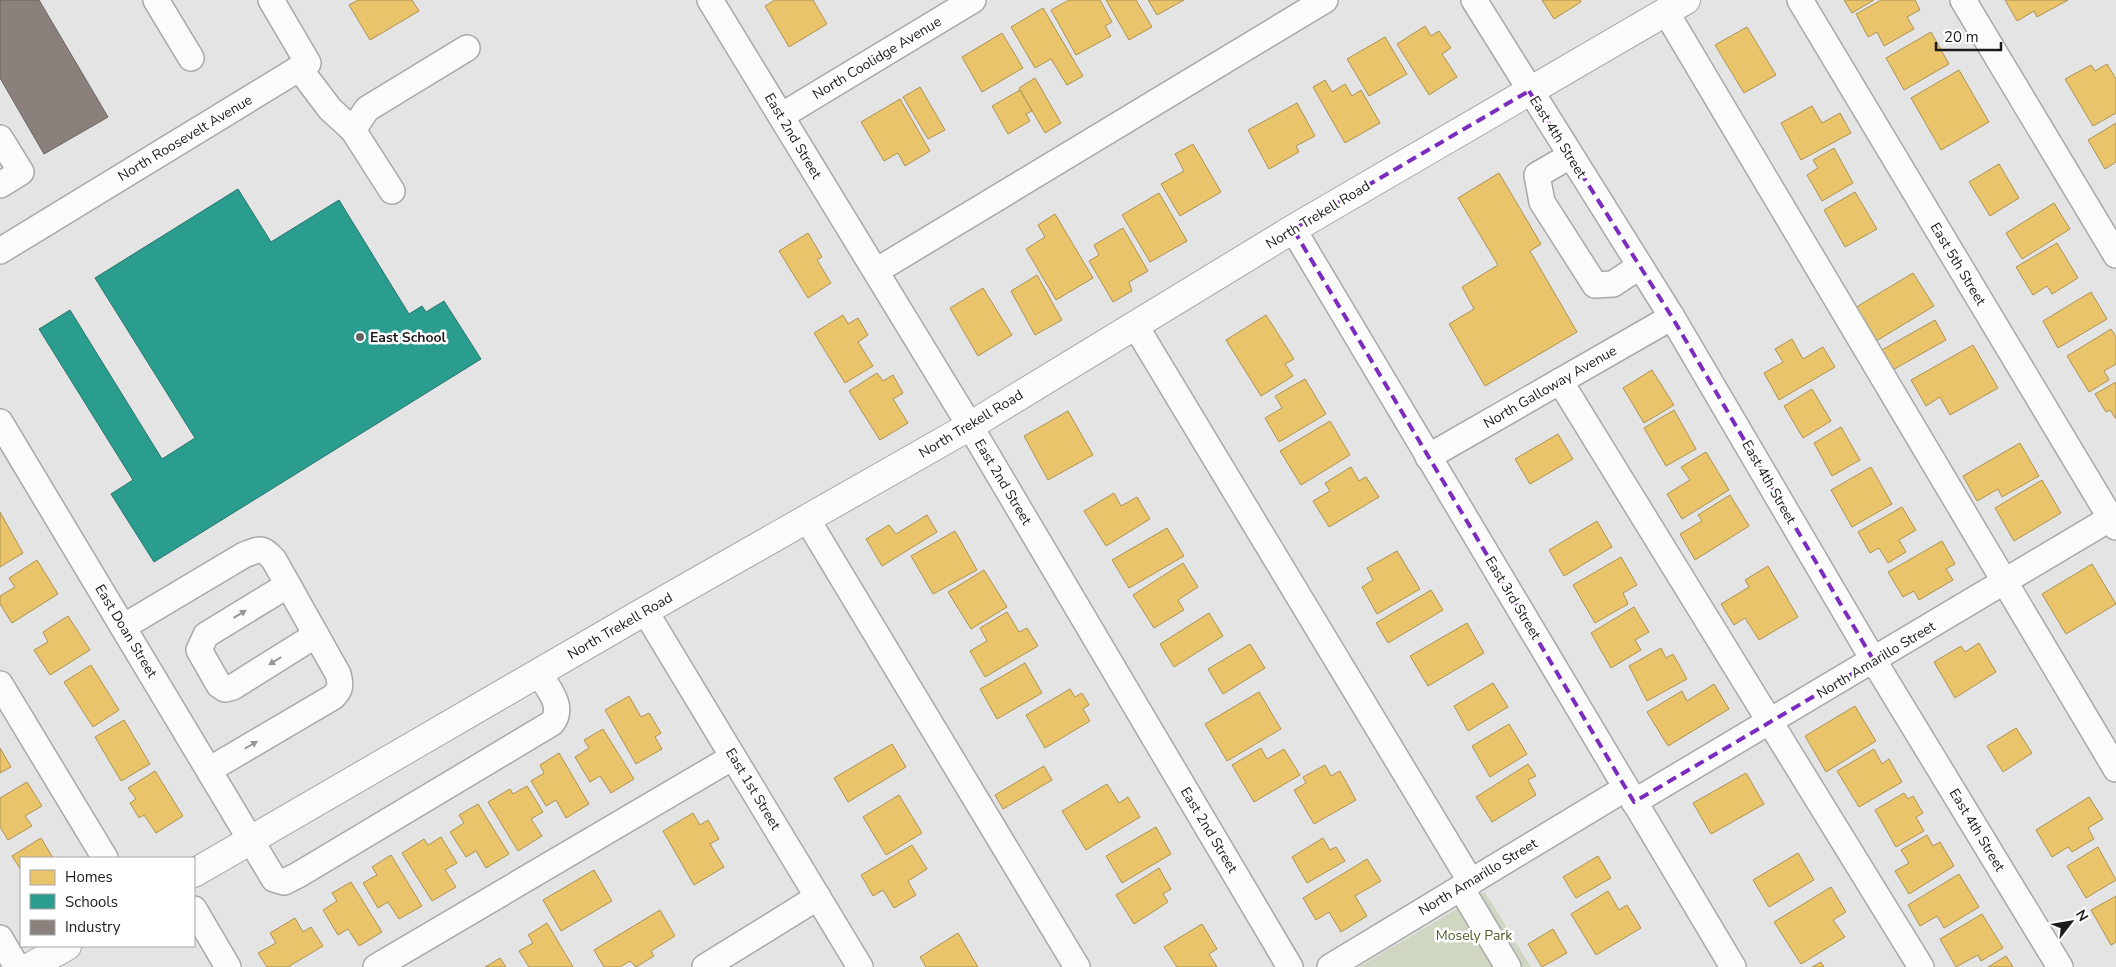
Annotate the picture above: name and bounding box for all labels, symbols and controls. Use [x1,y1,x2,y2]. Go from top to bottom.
street label: North Coolidge Avenue [809,12,945,104]
scale bar [1936,20,2001,52]
text: 20 m [1944,27,1979,47]
street label: North Roosevelt Avenue [114,90,256,186]
street label: East 2nd Street [760,90,826,183]
street label: East 4th Street [1525,92,1591,182]
street label: North Trekell Road [1262,176,1374,254]
street label: East 5th Street [1926,219,1990,309]
place label: East School [370,328,447,347]
marker: East School [354,331,366,343]
street label: North Galloway Avenue [1480,341,1620,433]
street label: North Trekell Road [915,385,1027,463]
street label: East 2nd Street [970,436,1036,529]
street label: East 4th Street [1737,437,1801,527]
street label: East 3rd Street [1481,553,1545,643]
street label: East Doan Street [91,581,161,681]
street label: North Trekell Road [564,588,676,664]
one-way arrow [234,610,247,619]
street label: North Amarillo Street [1813,617,1939,703]
one-way arrow [268,656,281,666]
one-way arrow [244,741,257,750]
street label: East 1st Street [721,745,785,834]
street label: East 2nd Street [1176,784,1242,877]
street label: East 4th Street [1945,785,2009,875]
street label: North Amarillo Street [1415,834,1541,920]
legend [20,857,195,947]
text: Homes [65,867,113,887]
text: Schools [65,892,118,912]
north arrow [2046,897,2096,947]
text: N [2071,906,2093,925]
text: Industry [65,917,121,937]
park label: Mosely Park [1436,926,1513,945]

